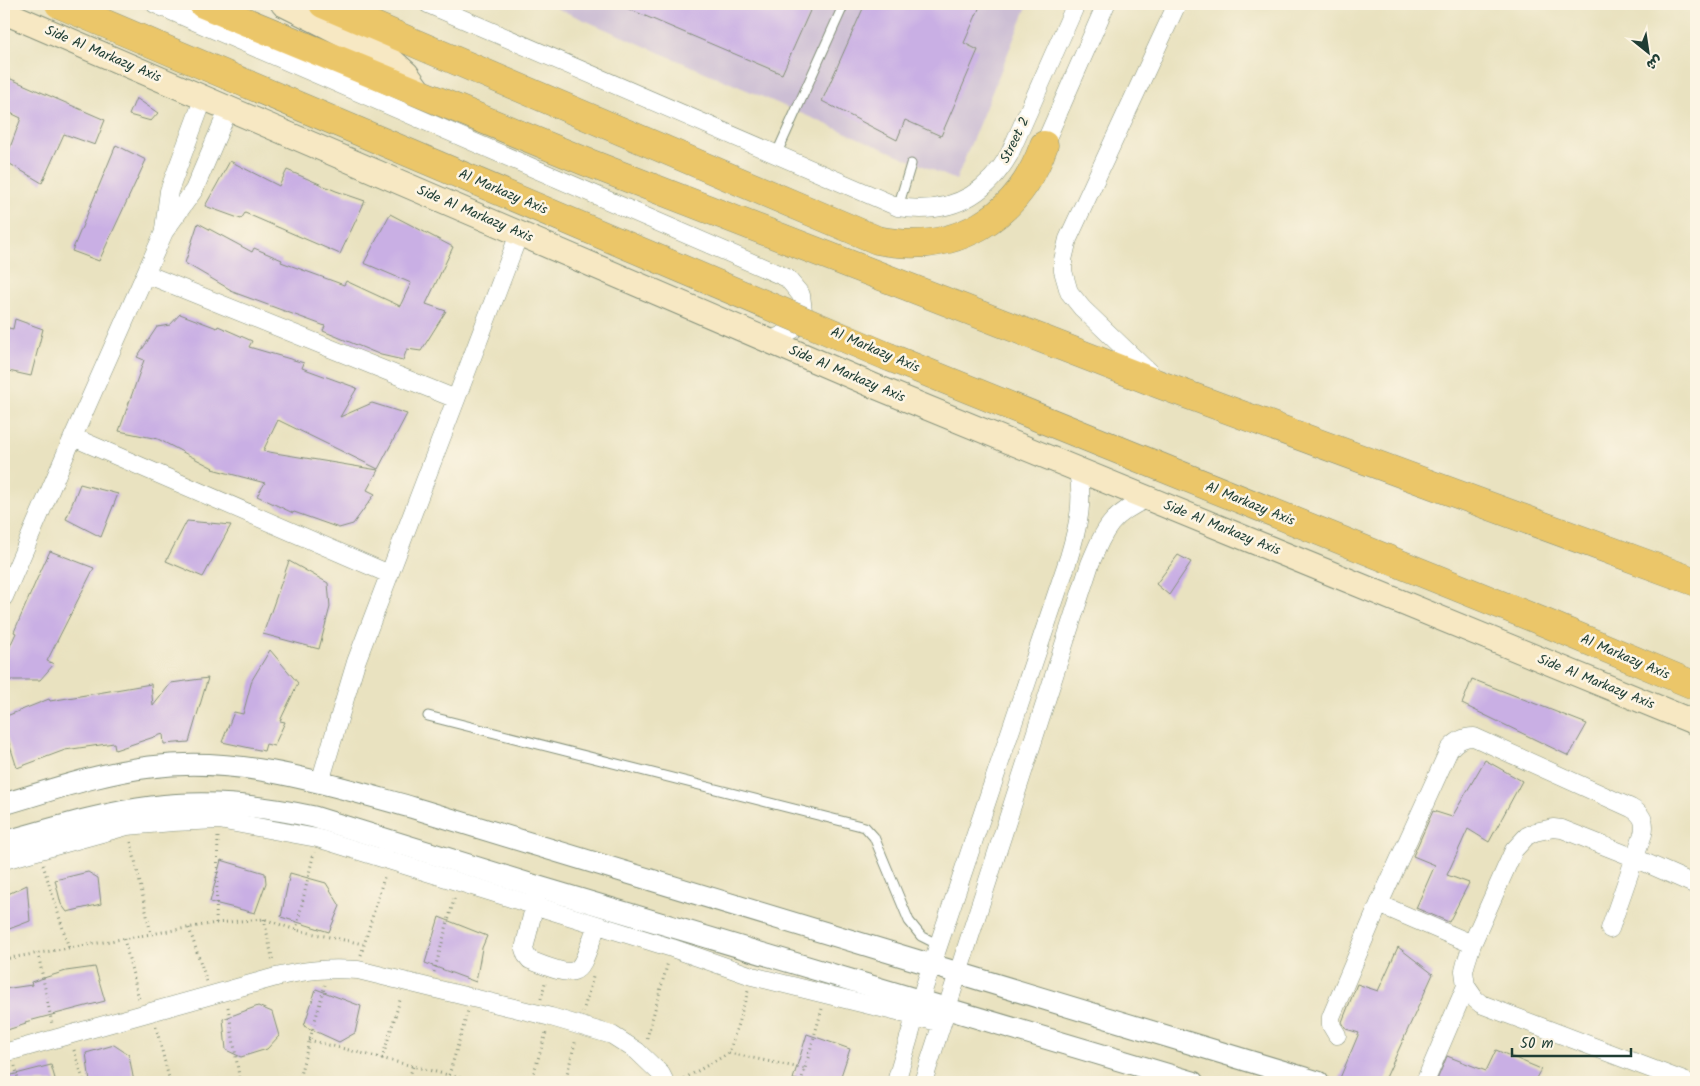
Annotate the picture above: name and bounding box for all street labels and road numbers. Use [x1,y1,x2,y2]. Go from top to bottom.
street label: Side Al Markazy Axis [41,20,165,89]
street label: Street 2 [994,113,1036,167]
street label: Al Markazy Axis [455,163,551,221]
street label: Side Al Markazy Axis [413,180,537,249]
street label: Al Markazy Axis [827,321,923,379]
street label: Side Al Markazy Axis [785,340,909,409]
street label: Al Markazy Axis [1202,476,1298,532]
street label: Side Al Markazy Axis [1160,494,1284,562]
street label: Al Markazy Axis [1577,628,1673,686]
street label: Side Al Markazy Axis [1534,648,1658,716]

